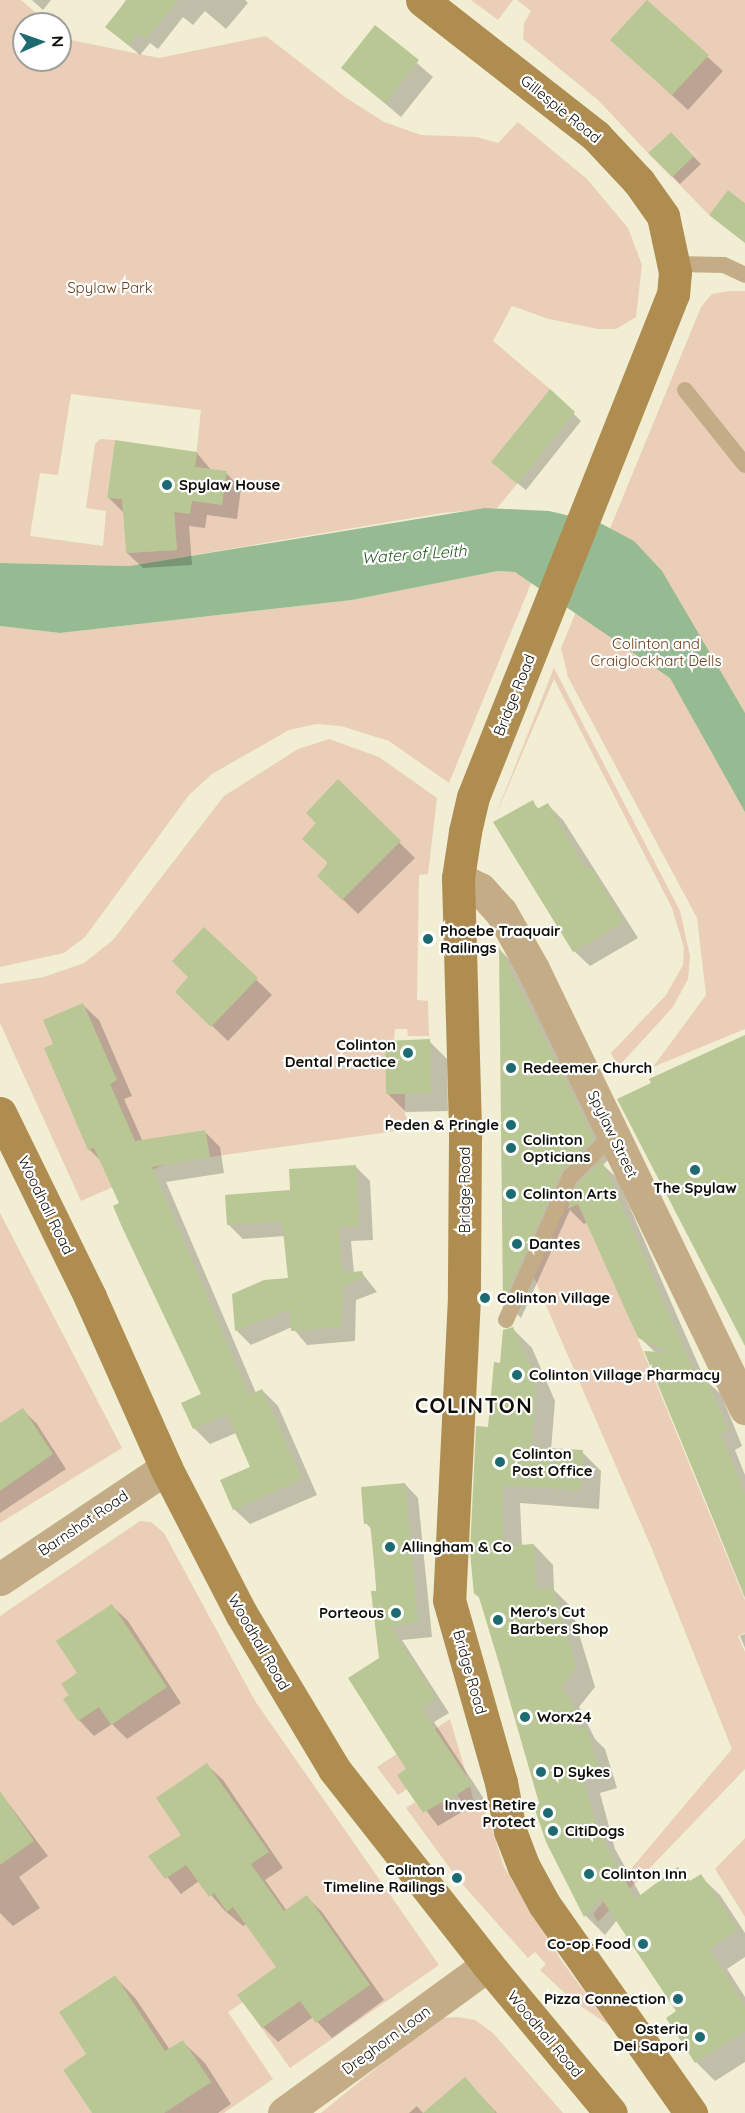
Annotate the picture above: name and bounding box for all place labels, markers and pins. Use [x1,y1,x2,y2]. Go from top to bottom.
place label: Spylaw House [179,476,280,494]
marker: Spylaw House [160,478,174,492]
place label: Phoebe Traquair Railings [440,921,560,956]
marker: Phoebe Traquair Railings [421,932,435,946]
place label: Colinton Dental Practice [285,1035,396,1070]
marker: Colinton Dental Practice [401,1046,415,1060]
place label: Redeemer Church [523,1059,652,1077]
marker: Redeemer Church [504,1061,518,1075]
place label: Peden & Pringle [385,1116,499,1134]
marker: Peden & Pringle [504,1118,518,1132]
place label: Colinton Opticians [523,1130,590,1165]
marker: Colinton Opticians [504,1141,518,1155]
marker: The Spylaw [688,1163,702,1177]
place label: The Spylaw [653,1179,737,1197]
place label: Colinton Arts [523,1185,617,1203]
marker: Colinton Arts [504,1187,518,1201]
place label: Dantes [529,1235,580,1253]
marker: Dantes [510,1237,524,1251]
place label: Colinton Village [497,1289,610,1307]
marker: Colinton Village [478,1291,492,1305]
place label: Colinton Village Pharmacy [529,1366,720,1384]
marker: Colinton Village Pharmacy [510,1368,524,1382]
place label: Colinton Post Office [512,1444,593,1479]
marker: Colinton Post Office [493,1455,507,1469]
place label: Allingham & Co [402,1538,512,1556]
marker: Allingham & Co [383,1540,397,1554]
place label: Mero's Cut Barbers Shop [510,1602,608,1637]
place label: Porteous [319,1604,384,1622]
marker: Porteous [389,1606,403,1620]
marker: Mero's Cut Barbers Shop [491,1613,505,1627]
place label: Worx24 [537,1708,591,1726]
marker: Worx24 [518,1710,532,1724]
place label: D Sykes [553,1763,610,1781]
marker: D Sykes [534,1765,548,1779]
place label: Invest Retire Protect [444,1795,536,1830]
marker: Invest Retire Protect [541,1806,555,1820]
place label: CitiDogs [565,1822,624,1840]
marker: CitiDogs [546,1824,560,1838]
place label: Colinton Timeline Railings [323,1860,445,1895]
place label: Colinton Inn [601,1865,687,1883]
marker: Colinton Inn [582,1867,596,1881]
marker: Colinton Timeline Railings [450,1871,464,1885]
place label: Co-op Food [547,1935,631,1953]
marker: Co-op Food [636,1937,650,1951]
place label: Pizza Connection [544,1990,666,2008]
marker: Pizza Connection [671,1992,685,2006]
place label: Osteria Dei Sapori [613,2019,688,2054]
marker: Osteria Dei Sapori [693,2030,707,2044]

